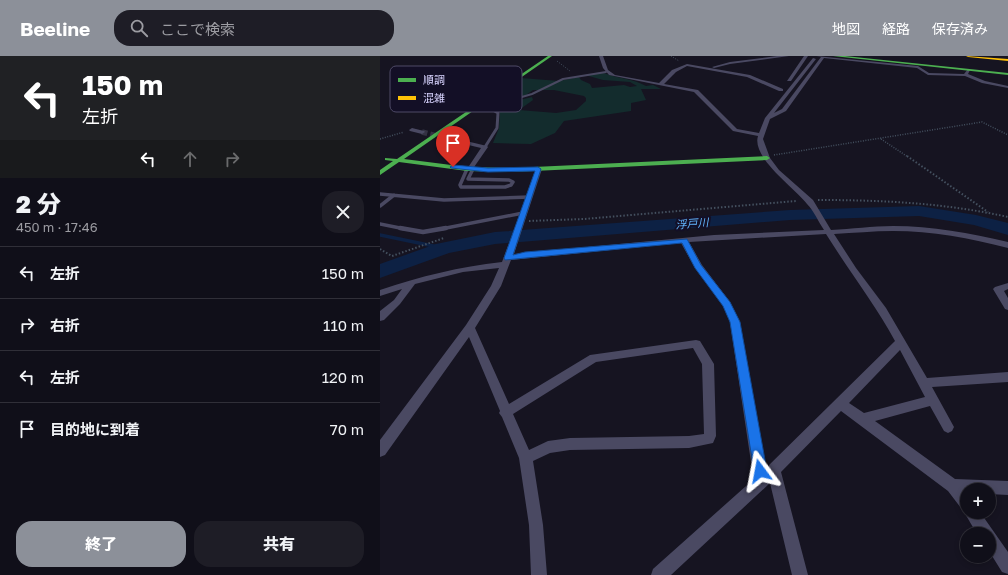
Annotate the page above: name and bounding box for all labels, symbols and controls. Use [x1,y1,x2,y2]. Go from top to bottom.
search box [114,10,394,46]
text: Beeline [20,17,90,40]
icon: search [128,17,150,39]
text: ここで検索 [160,20,235,38]
text: 地図 [832,20,860,37]
text: 経路 [882,20,910,37]
text: 保存済み [932,20,988,37]
legend [390,66,522,112]
text: 150 m [82,68,163,101]
icon: left [16,72,68,124]
text: 順調 [423,73,445,86]
text: 混雑 [423,91,445,104]
text: 左折 [82,105,118,127]
pin [436,126,470,167]
icon: arrive [442,132,464,154]
icon: left [137,148,159,170]
icon: ahead [179,148,201,170]
icon: right [221,148,243,170]
text: 2 分 [16,189,61,218]
button: close [322,191,364,233]
water label: 浮戸川 [675,215,710,231]
text: 450 m · 17:46 [16,219,98,235]
icon: left [16,262,38,284]
text: 左折 [50,264,80,282]
text: 150 m [322,264,364,282]
icon: right [16,314,38,336]
text: 右折 [50,316,80,334]
text: 110 m [323,316,364,334]
icon: left [16,366,38,388]
text: 左折 [50,368,80,386]
text: 120 m [322,368,364,386]
icon: arrive [16,418,38,440]
text: 目的地に到着 [50,420,140,438]
text: 70 m [330,420,364,438]
position arrow [739,450,781,492]
map controls [960,483,996,563]
button: + [960,483,996,519]
button: 終了 [16,521,186,567]
button: 共有 [194,521,364,567]
button: − [960,527,996,563]

